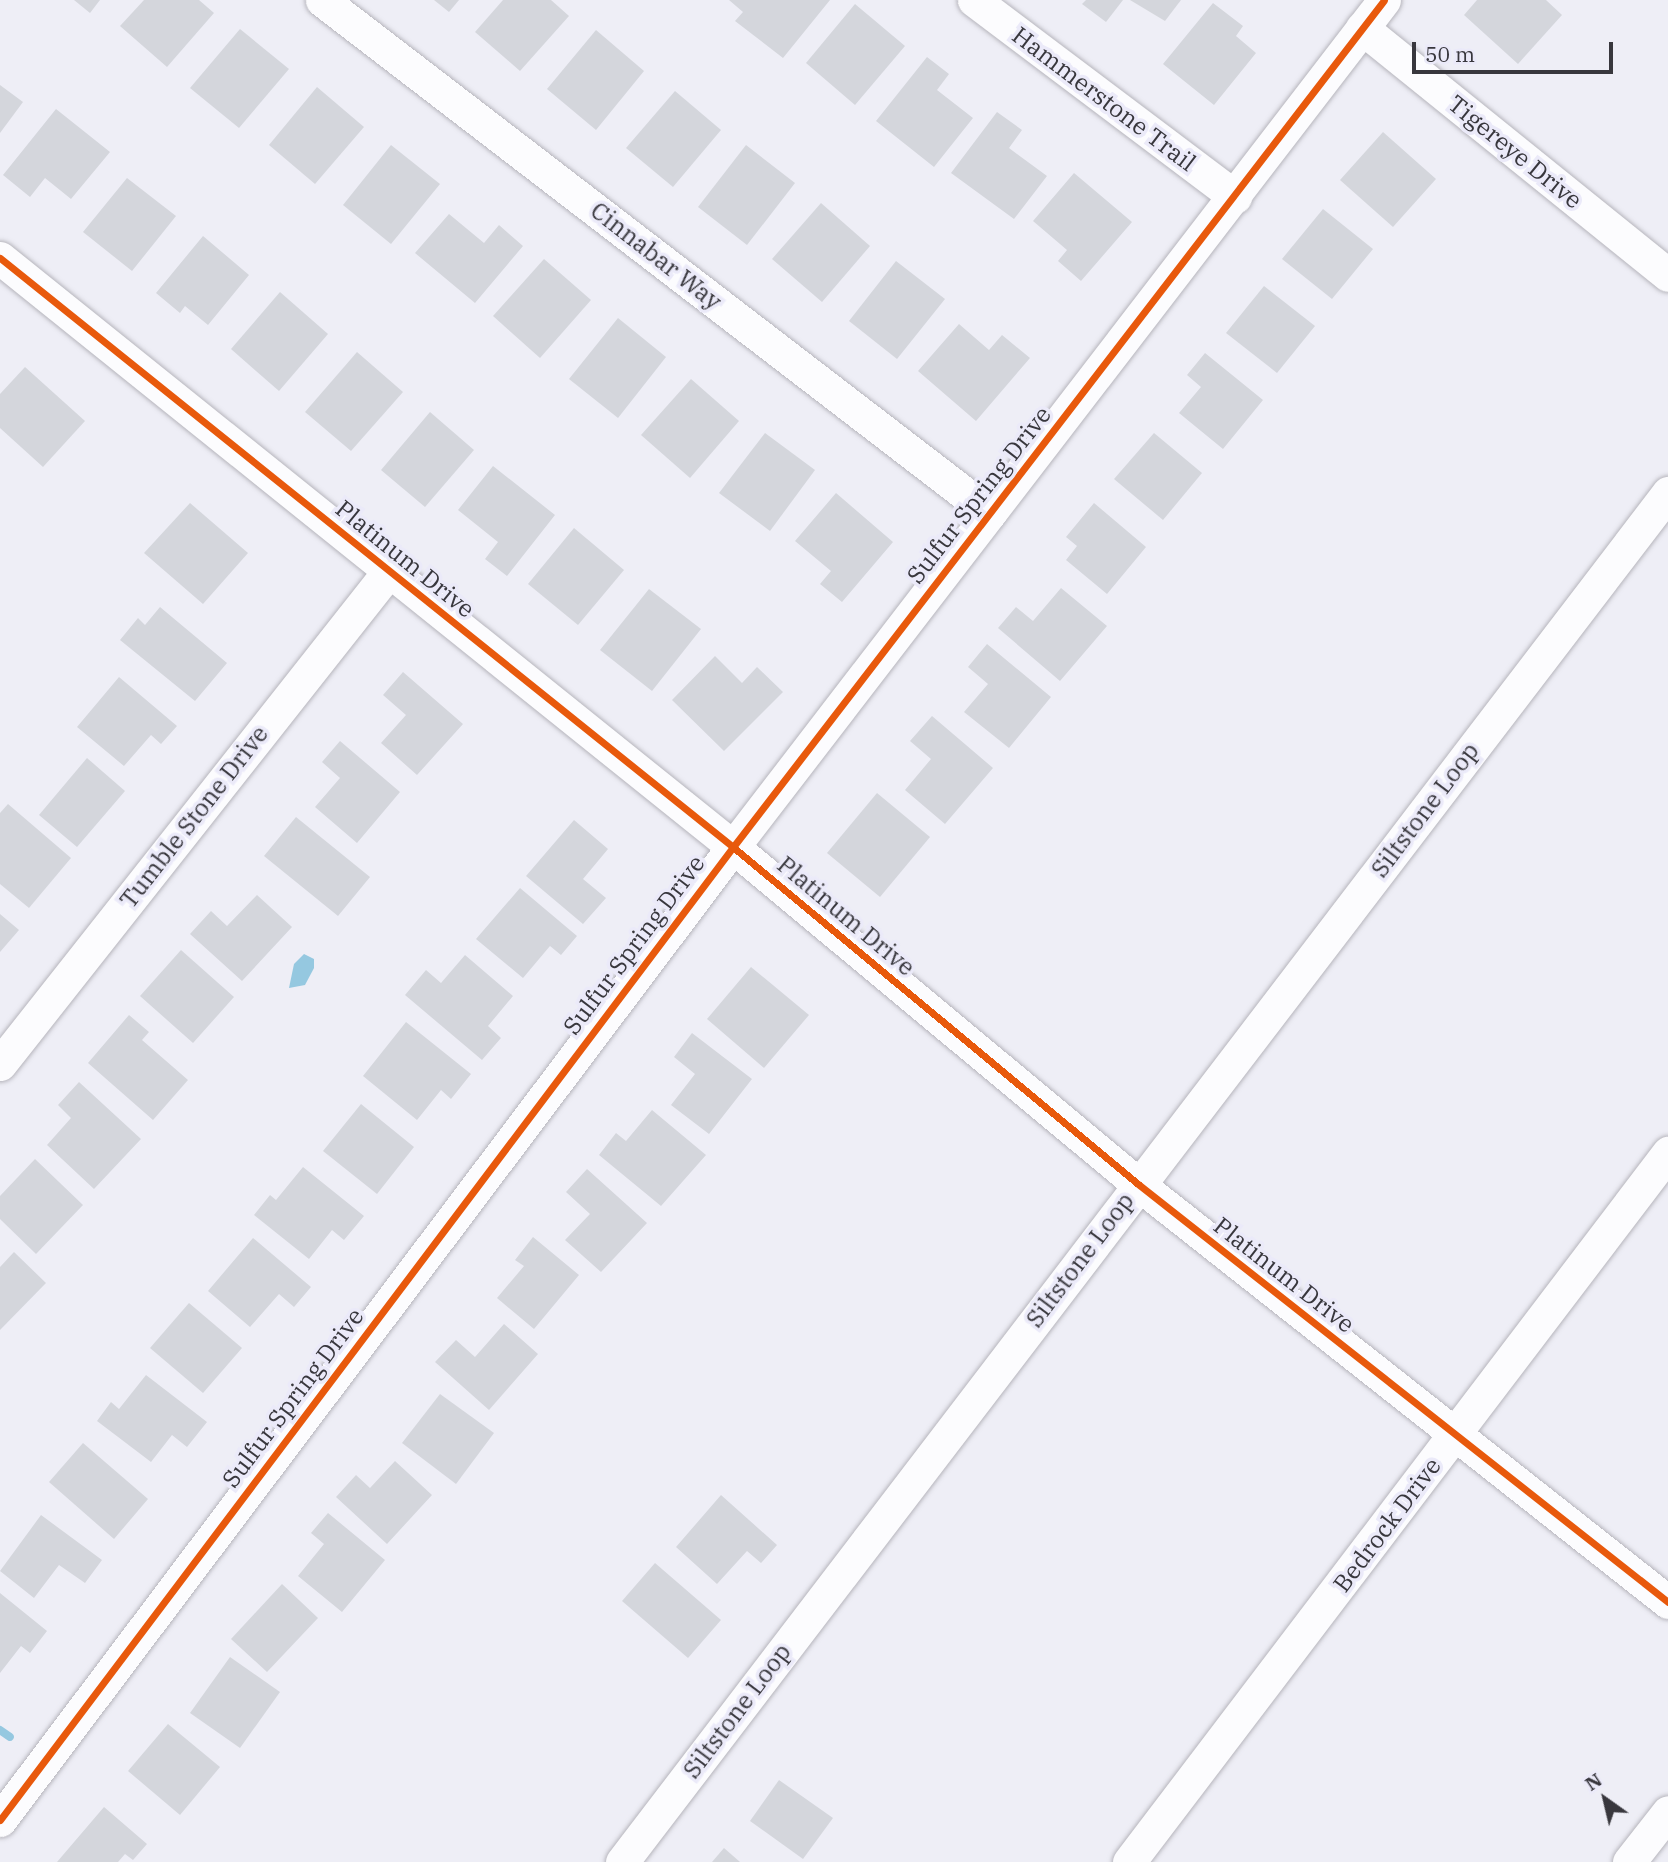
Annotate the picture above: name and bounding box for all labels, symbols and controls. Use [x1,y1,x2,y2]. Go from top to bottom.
street label: Hammerstone Trail [1007,21,1201,177]
scale bar [1416,28,1617,72]
text: 50 m [1425,40,1475,68]
street label: Tigereye Drive [1442,89,1588,215]
street label: Cinnabar Way [585,196,727,316]
street label: Sulfur Spring Drive [901,401,1057,589]
street label: Platinum Drive [330,494,480,624]
street label: Tumble Stone Drive [114,720,274,914]
street label: Siltstone Loop [1365,737,1485,883]
street label: Sulfur Spring Drive [557,850,711,1040]
street label: Platinum Drive [772,850,920,982]
street label: Siltstone Loop [1020,1187,1140,1333]
street label: Platinum Drive [1208,1211,1360,1339]
street label: Sulfur Spring Drive [216,1303,370,1493]
street label: Bedrock Drive [1327,1452,1447,1598]
street label: Siltstone Loop [677,1638,797,1784]
north arrow [1570,1764,1640,1834]
text: N [1580,1767,1606,1796]

